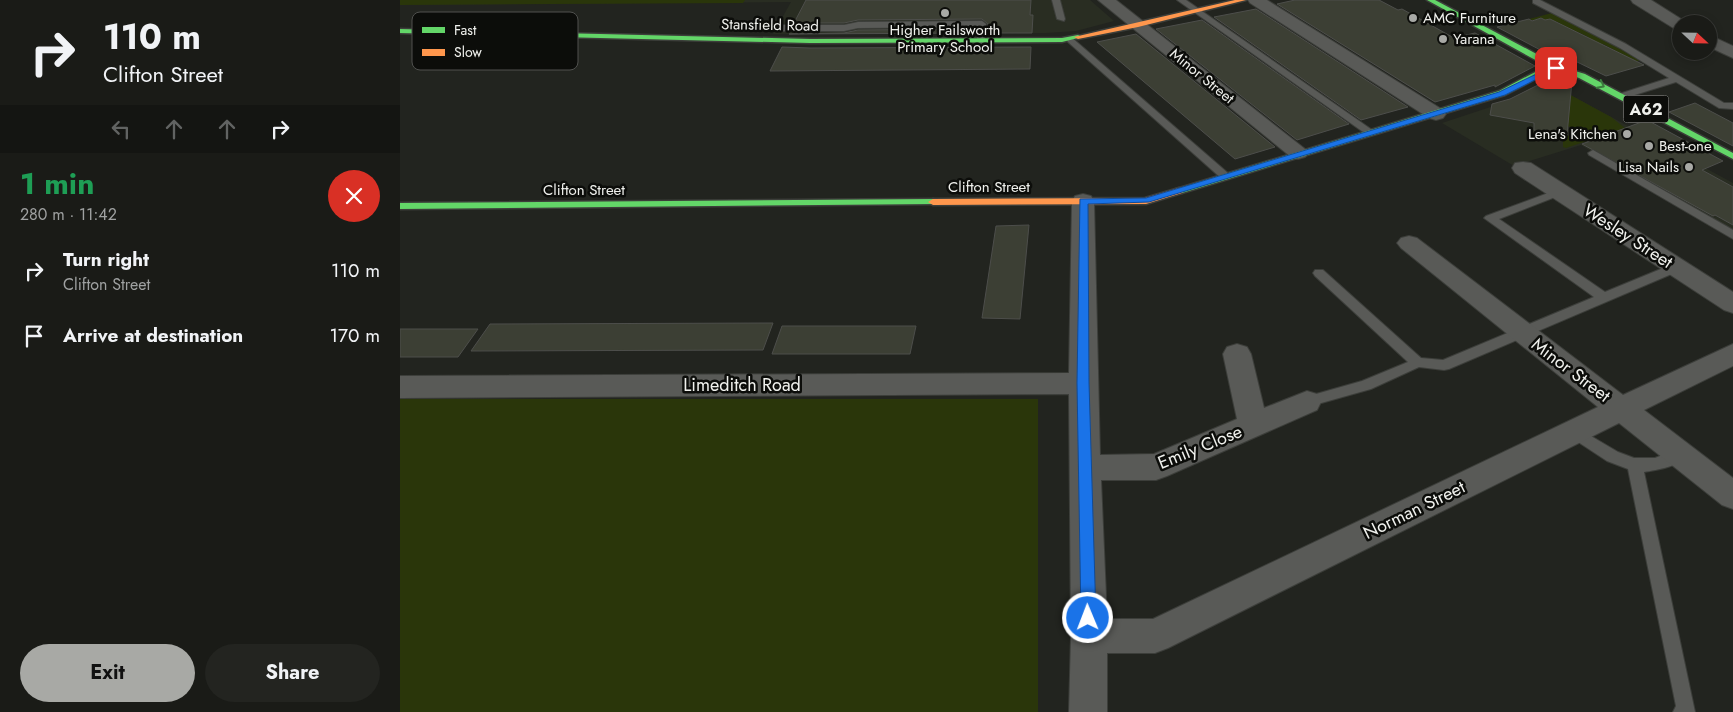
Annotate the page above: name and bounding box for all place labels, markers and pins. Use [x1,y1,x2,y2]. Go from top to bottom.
marker: Higher Failsworth Primary School [939,7,951,19]
place label: AMC Furniture [1423,7,1516,29]
marker: AMC Furniture [1407,12,1419,24]
place label: Higher Failsworth Primary School [890,19,1000,58]
place label: Yarana [1453,28,1495,50]
marker: Yarana [1437,33,1449,45]
pin [1535,47,1577,89]
place label: Lena's Kitchen [1528,123,1617,145]
marker: Lena's Kitchen [1621,128,1633,140]
place label: Best-one [1659,135,1712,157]
marker: Best-one [1643,140,1655,152]
place label: Lisa Nails [1618,156,1679,178]
marker: Lisa Nails [1683,161,1695,173]

